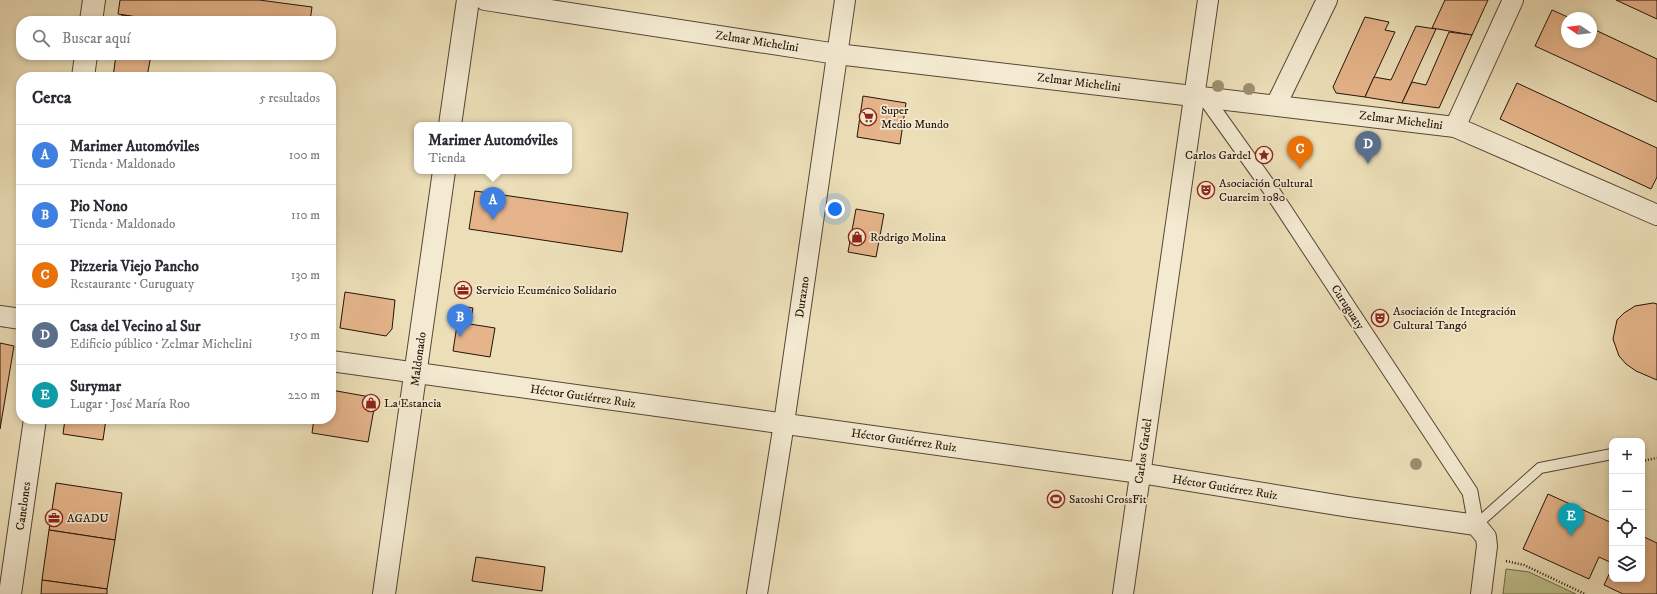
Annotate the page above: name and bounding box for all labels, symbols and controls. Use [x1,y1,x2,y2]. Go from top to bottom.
north arrow [1561,12,1597,48]
search box [16,16,336,60]
icon: search [30,27,52,49]
street label: Zelmar Michelini [714,28,800,55]
text: Buscar aquí [62,29,130,48]
street label: Zelmar Michelini [1036,70,1122,95]
text: Cerca [32,87,71,109]
text: 5 resultados [259,90,320,106]
place label: Super Medio Mundo [881,103,949,132]
supermarket icon: Super Medio Mundo [858,107,878,127]
street label: Zelmar Michelini [1358,108,1444,133]
popup [414,122,572,174]
text: Marimer Automóviles [428,131,558,150]
pin: D [1355,131,1381,164]
pin: C [1287,136,1313,169]
text: Marimer Automóviles [70,137,199,156]
place icon: Carlos Gardel [1254,145,1274,165]
text: A [41,147,49,163]
text: 100 m [289,147,320,163]
place label: Carlos Gardel [1185,148,1251,163]
text: Tienda [428,150,466,166]
text: Tienda · Maldonado [70,156,175,172]
place label: Asociación Cultural Cuareim 1080 [1219,176,1313,205]
theatre icon: Asociación Cultural Cuareim 1080 [1196,180,1216,200]
pin: A [480,187,506,220]
text: Pio Nono [70,197,127,216]
your location [825,199,845,219]
text: B [41,207,49,223]
text: 110 m [291,207,320,223]
text: Tienda · Maldonado [70,216,175,232]
shop icon: Rodrigo Molina [847,227,867,247]
place label: Rodrigo Molina [870,230,947,245]
text: Pizzeria Viejo Pancho [70,257,199,276]
text: C [41,267,49,283]
text: 130 m [291,267,320,283]
street label: Durazno [792,275,813,319]
text: Restaurante · Curuguaty [70,276,194,292]
office icon: Servicio Ecuménico Solidario [453,280,473,300]
street label: Curuguaty [1328,282,1368,333]
place label: Servicio Ecuménico Solidario [476,283,617,298]
pin: B [447,304,473,337]
place label: Asociación de Integración Cultural Tangó [1393,304,1517,333]
theatre icon: Asociación de Integración Cultural Tangó [1370,308,1390,328]
text: Casa del Vecino al Sur [70,317,201,336]
text: D [40,327,50,343]
text: 150 m [289,327,320,343]
street label: Maldonado [407,331,430,387]
text: Edificio público · Zelmar Michelini [70,336,252,352]
text: Surymar [70,377,121,396]
street label: Héctor Gutiérrez Ruiz [529,382,637,411]
text: E [40,387,50,403]
text: 220 m [288,387,320,403]
shop icon: La Estancia [361,393,381,413]
text: Lugar · José María Roo [70,396,190,412]
place label: La Estancia [384,396,442,411]
street label: Carlos Gardel [1131,417,1156,485]
street label: Héctor Gutiérrez Ruiz [850,426,958,455]
map controls [1609,438,1645,582]
button: + [1609,438,1645,474]
street label: Héctor Gutiérrez Ruiz [1171,472,1279,503]
button: − [1609,474,1645,510]
street label: Canelones [13,481,34,531]
sports icon: Satoshi CrossFit [1046,489,1066,509]
place label: Satoshi CrossFit [1069,492,1147,507]
pin: E [1558,503,1584,536]
office icon: AGADU [44,508,64,528]
button: locate [1609,510,1645,546]
place label: AGADU [67,511,109,526]
button: layers [1609,546,1645,582]

